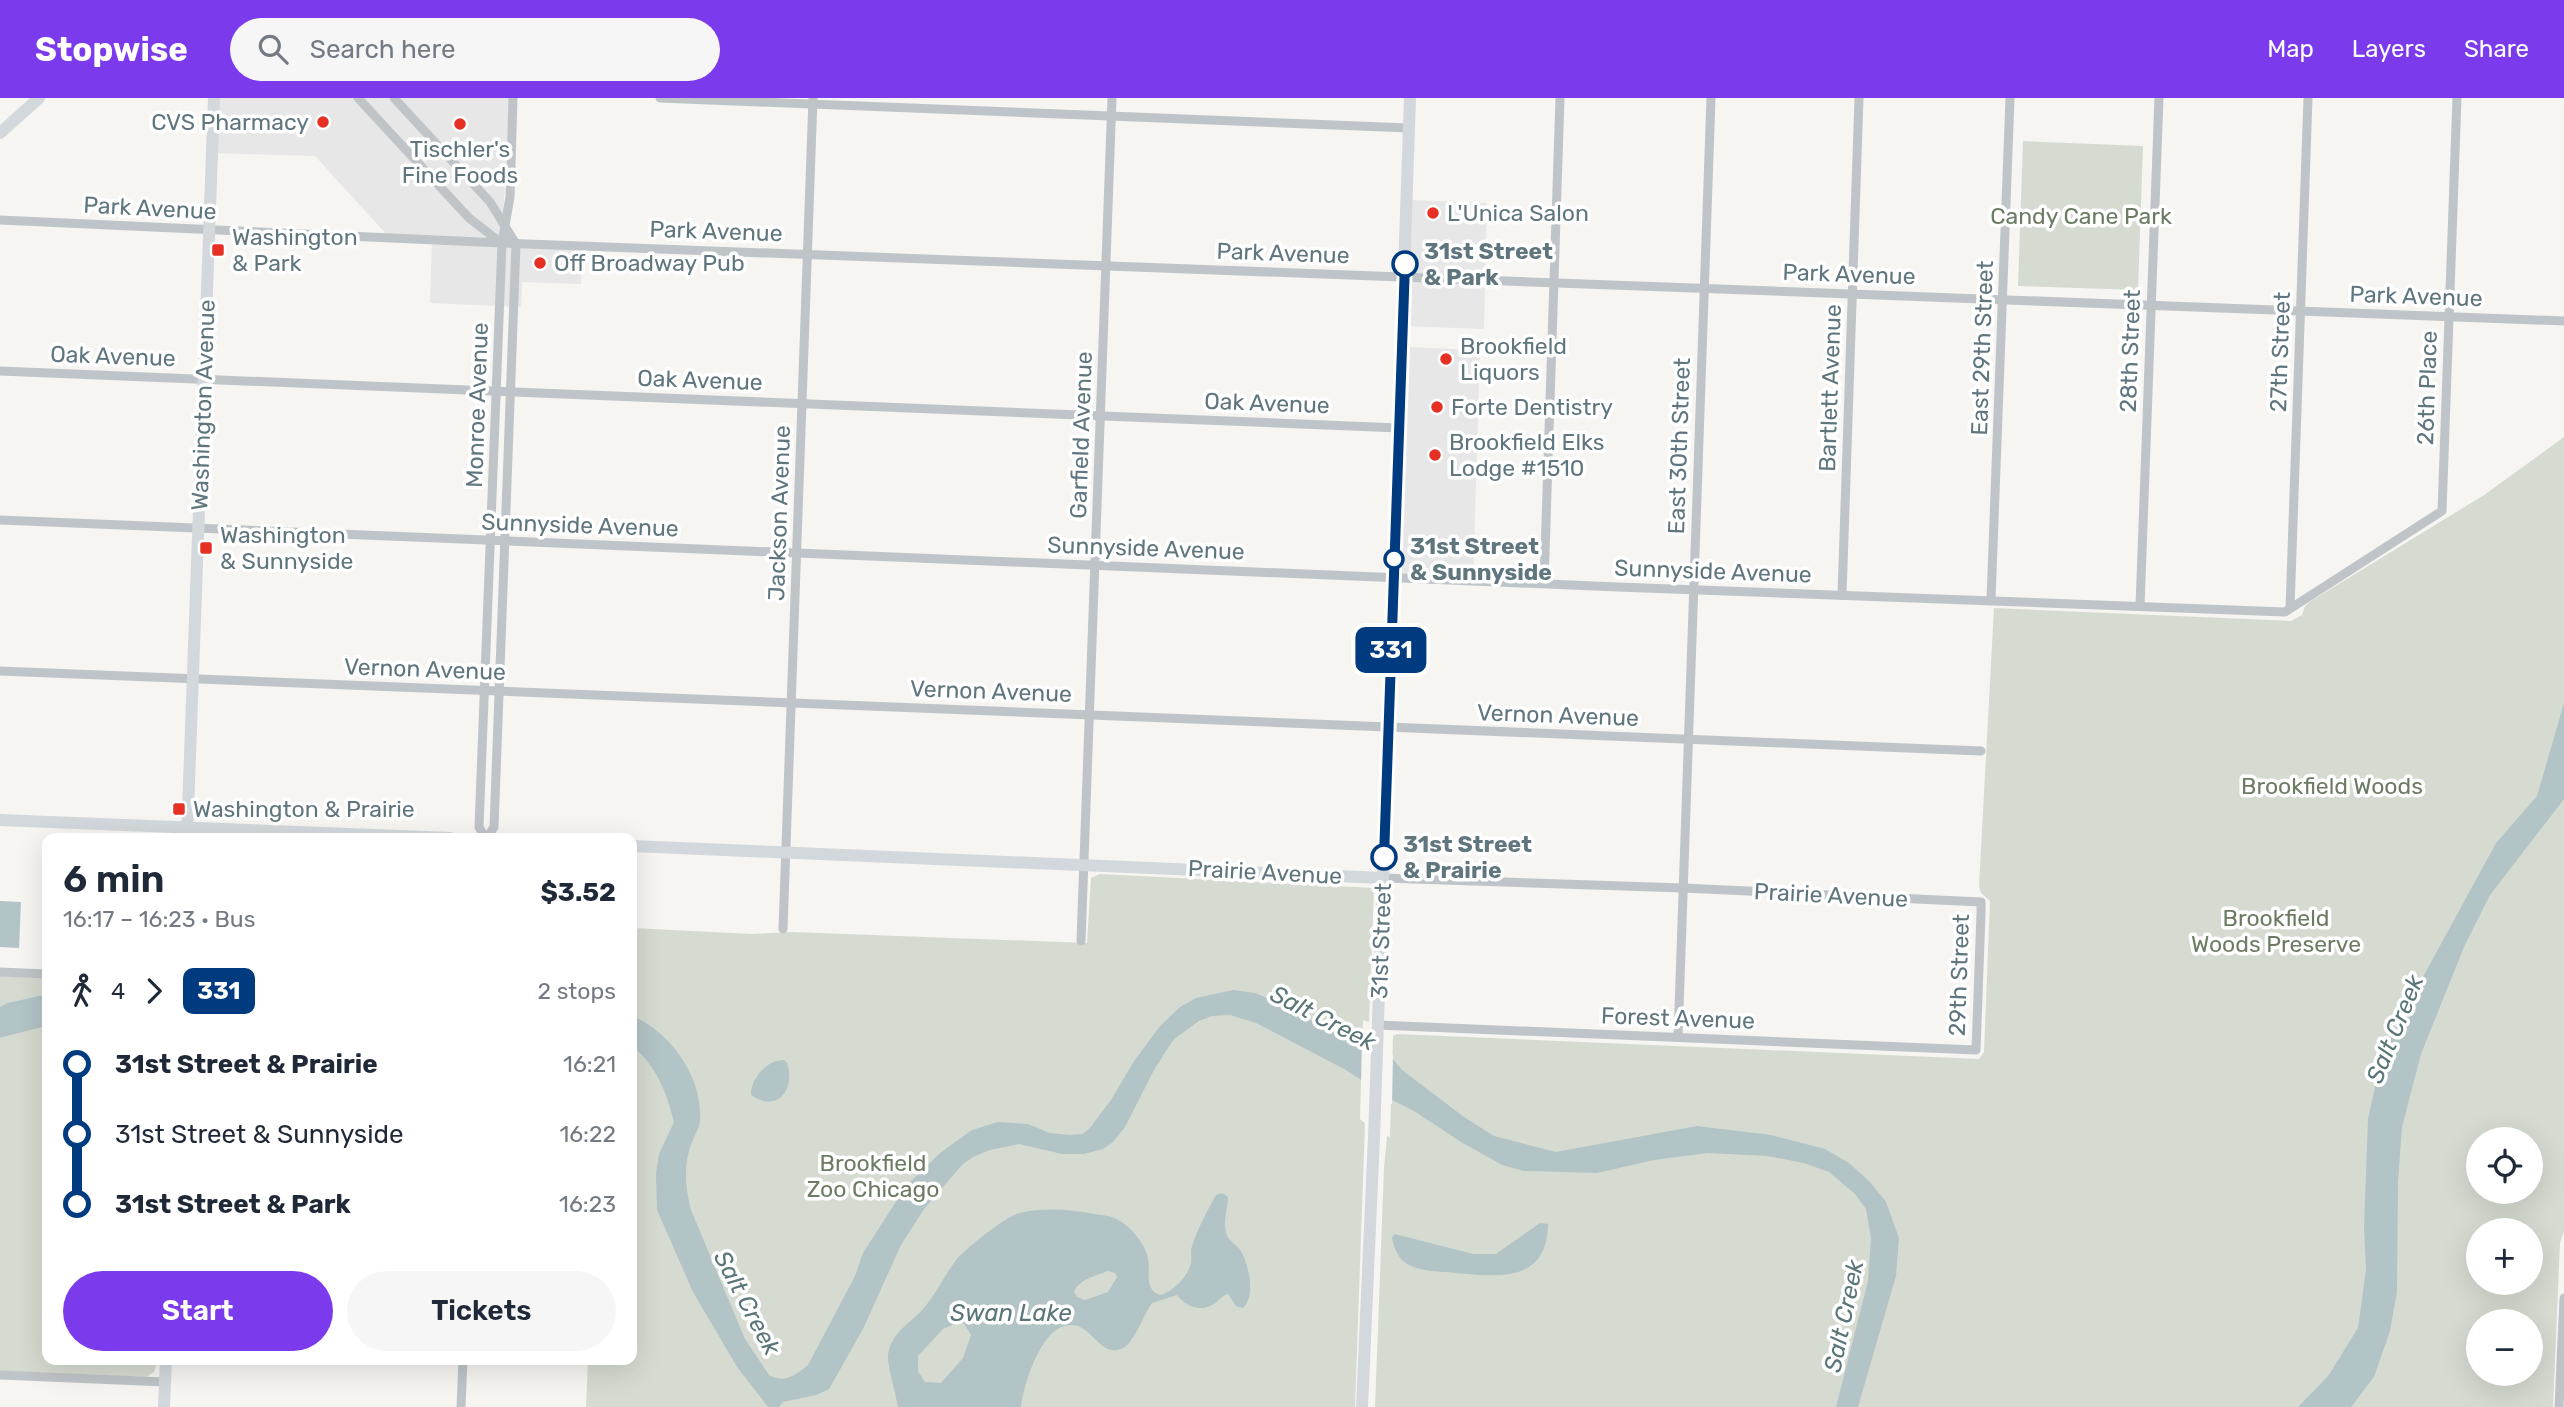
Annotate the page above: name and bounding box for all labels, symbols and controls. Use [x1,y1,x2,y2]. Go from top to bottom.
search box [230,18,720,81]
text: Stopwise [35,30,188,69]
icon: search [254,30,292,68]
text: Search here [310,34,456,65]
text: Map [2267,35,2314,63]
text: Layers [2352,35,2426,63]
text: Share [2464,35,2529,63]
place label: CVS Pharmacy [151,108,309,136]
marker: CVS Pharmacy [315,114,331,130]
marker: Tischler's Fine Foods [452,116,468,132]
place label: Tischler's Fine Foods [402,135,518,189]
street label: Park Avenue [83,191,217,225]
place label: L'Unica Salon [1447,199,1589,227]
park label: Candy Cane Park [1990,202,2172,230]
marker: L'Unica Salon [1425,205,1441,221]
street label: Park Avenue [649,215,783,247]
place label: Washington & Park [232,223,358,277]
street label: Park Avenue [1216,237,1350,269]
place label: 31st Street & Park [1424,237,1553,291]
marker: Washington & Park [210,242,226,258]
place label: Off Broadway Pub [554,249,745,277]
marker: 31st Street & Park [1392,251,1418,277]
marker: Off Broadway Pub [532,255,548,271]
street label: Park Avenue [1782,258,1916,290]
street label: East 29th Street [1965,260,1999,436]
street label: Park Avenue [2349,280,2483,312]
street label: 28th Street [2114,289,2146,413]
street label: 27th Street [2264,291,2296,413]
street label: Washington Avenue [185,299,221,511]
street label: Bartlett Avenue [1813,304,1847,472]
street label: Monroe Avenue [460,322,494,488]
street label: 26th Place [2411,330,2443,446]
place label: Brookfield Liquors [1460,332,1567,386]
street label: Oak Avenue [50,340,176,372]
street label: Garfield Avenue [1064,351,1098,519]
marker: Brookfield Liquors [1438,351,1454,367]
street label: East 30th Street [1662,357,1696,535]
street label: Oak Avenue [637,364,763,396]
street label: Oak Avenue [1204,387,1330,419]
place label: Forte Dentistry [1451,393,1613,421]
marker: Forte Dentistry [1429,399,1445,415]
street label: Jackson Avenue [762,425,796,601]
place label: Brookfield Elks Lodge #1510 [1449,428,1604,482]
marker: Brookfield Elks Lodge #1510 [1427,447,1443,463]
street label: Sunnyside Avenue [481,508,679,542]
place label: Washington & Sunnyside [220,521,353,575]
street label: Sunnyside Avenue [1047,531,1245,565]
place label: 31st Street & Sunnyside [1410,532,1552,586]
marker: Washington & Sunnyside [198,540,214,556]
marker: 31st Street & Sunnyside [1384,549,1404,569]
street label: Sunnyside Avenue [1614,554,1812,588]
line badge: 331 [1351,627,1431,673]
text: 331 [1369,636,1413,664]
street label: Vernon Avenue [343,652,507,686]
street label: Vernon Avenue [909,674,1073,708]
street label: Vernon Avenue [1476,698,1640,732]
park label: Brookfield Woods [2241,772,2423,800]
place label: Washington & Prairie [193,795,415,823]
marker: Washington & Prairie [171,801,187,817]
place label: 31st Street & Prairie [1403,830,1532,884]
marker: 31st Street & Prairie [1371,844,1397,870]
street label: Prairie Avenue [1187,854,1343,890]
text: 6 min [63,856,165,902]
text: $3.52 [540,877,616,908]
street label: Prairie Avenue [1753,877,1909,913]
street label: 31st Street [1365,882,1397,1000]
park label: Brookfield Woods Preserve [2191,904,2361,958]
text: 16:17 – 16:23 · Bus [63,905,255,933]
street label: 29th Street [1943,913,1975,1037]
water label: Salt Creek [2361,970,2430,1087]
icon: walk [63,972,101,1010]
icon: forward [135,972,173,1010]
text: 4 [111,977,125,1005]
text: 331 [197,977,241,1005]
text: 2 stops [538,977,616,1005]
water label: Salt Creek [1266,980,1381,1057]
street label: Forest Avenue [1601,1001,1755,1035]
text: 31st Street & Prairie [115,1049,378,1080]
text: 16:21 [563,1050,616,1078]
text: 31st Street & Sunnyside [115,1119,403,1150]
text: 16:22 [559,1120,616,1148]
map controls [2466,1127,2543,1386]
button: locate [2466,1127,2543,1204]
park label: Brookfield Zoo Chicago [807,1149,939,1203]
text: 31st Street & Park [115,1189,351,1220]
text: 16:23 [559,1190,616,1218]
button: + [2466,1218,2543,1295]
water label: Salt Creek [708,1246,786,1361]
water label: Salt Creek [1818,1257,1870,1375]
button: Start [63,1271,333,1351]
button: Tickets [347,1271,616,1351]
water label: Swan Lake [950,1299,1072,1327]
button: − [2466,1309,2543,1386]

